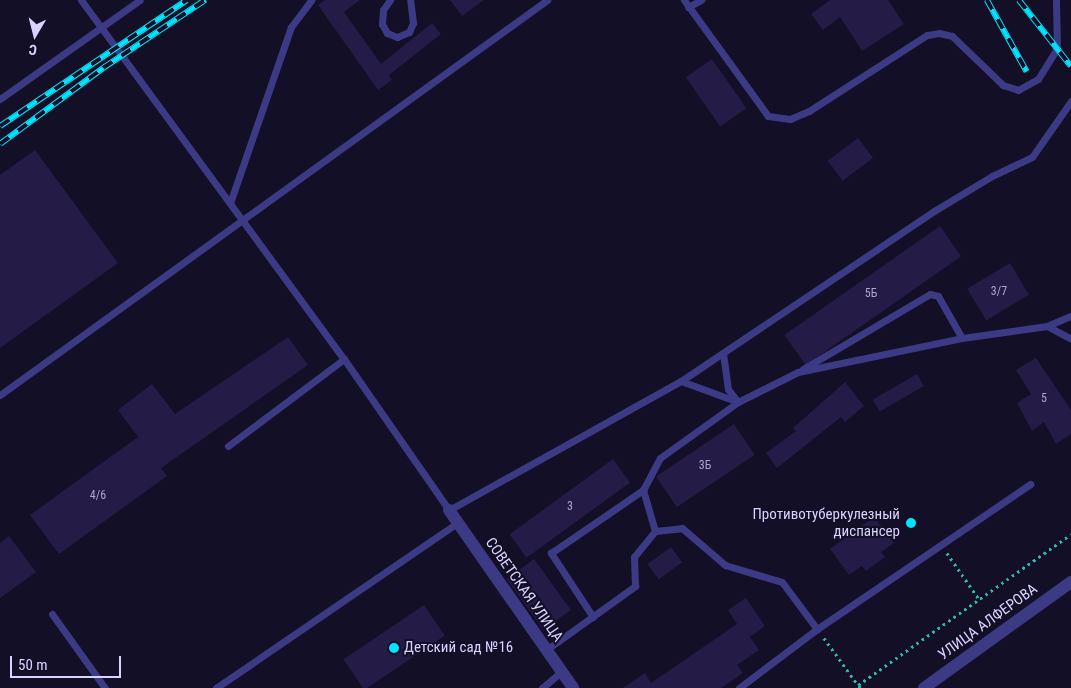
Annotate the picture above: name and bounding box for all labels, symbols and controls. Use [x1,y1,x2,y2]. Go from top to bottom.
north arrow [10,10,60,60]
text: С [28,41,38,58]
house number: 3/7 [991,285,1007,299]
house number: 5Б [865,287,877,301]
house number: 5 [1041,392,1047,406]
house number: 3Б [699,459,711,473]
house number: 4/6 [90,489,106,503]
house number: 3 [567,500,573,514]
place label: Противотуберкулезный диспансер [753,505,900,540]
marker: Противотуберкулезный диспансер [904,516,918,530]
street label: СОВЕТСКАЯ УЛИЦА [481,534,567,646]
street label: УЛИЦА АЛФЕРОВА [935,580,1041,664]
place label: Детский сад №16 [404,639,513,657]
marker: Детский сад №16 [388,642,400,654]
scale bar [12,646,124,678]
text: 50 m [18,656,48,674]

